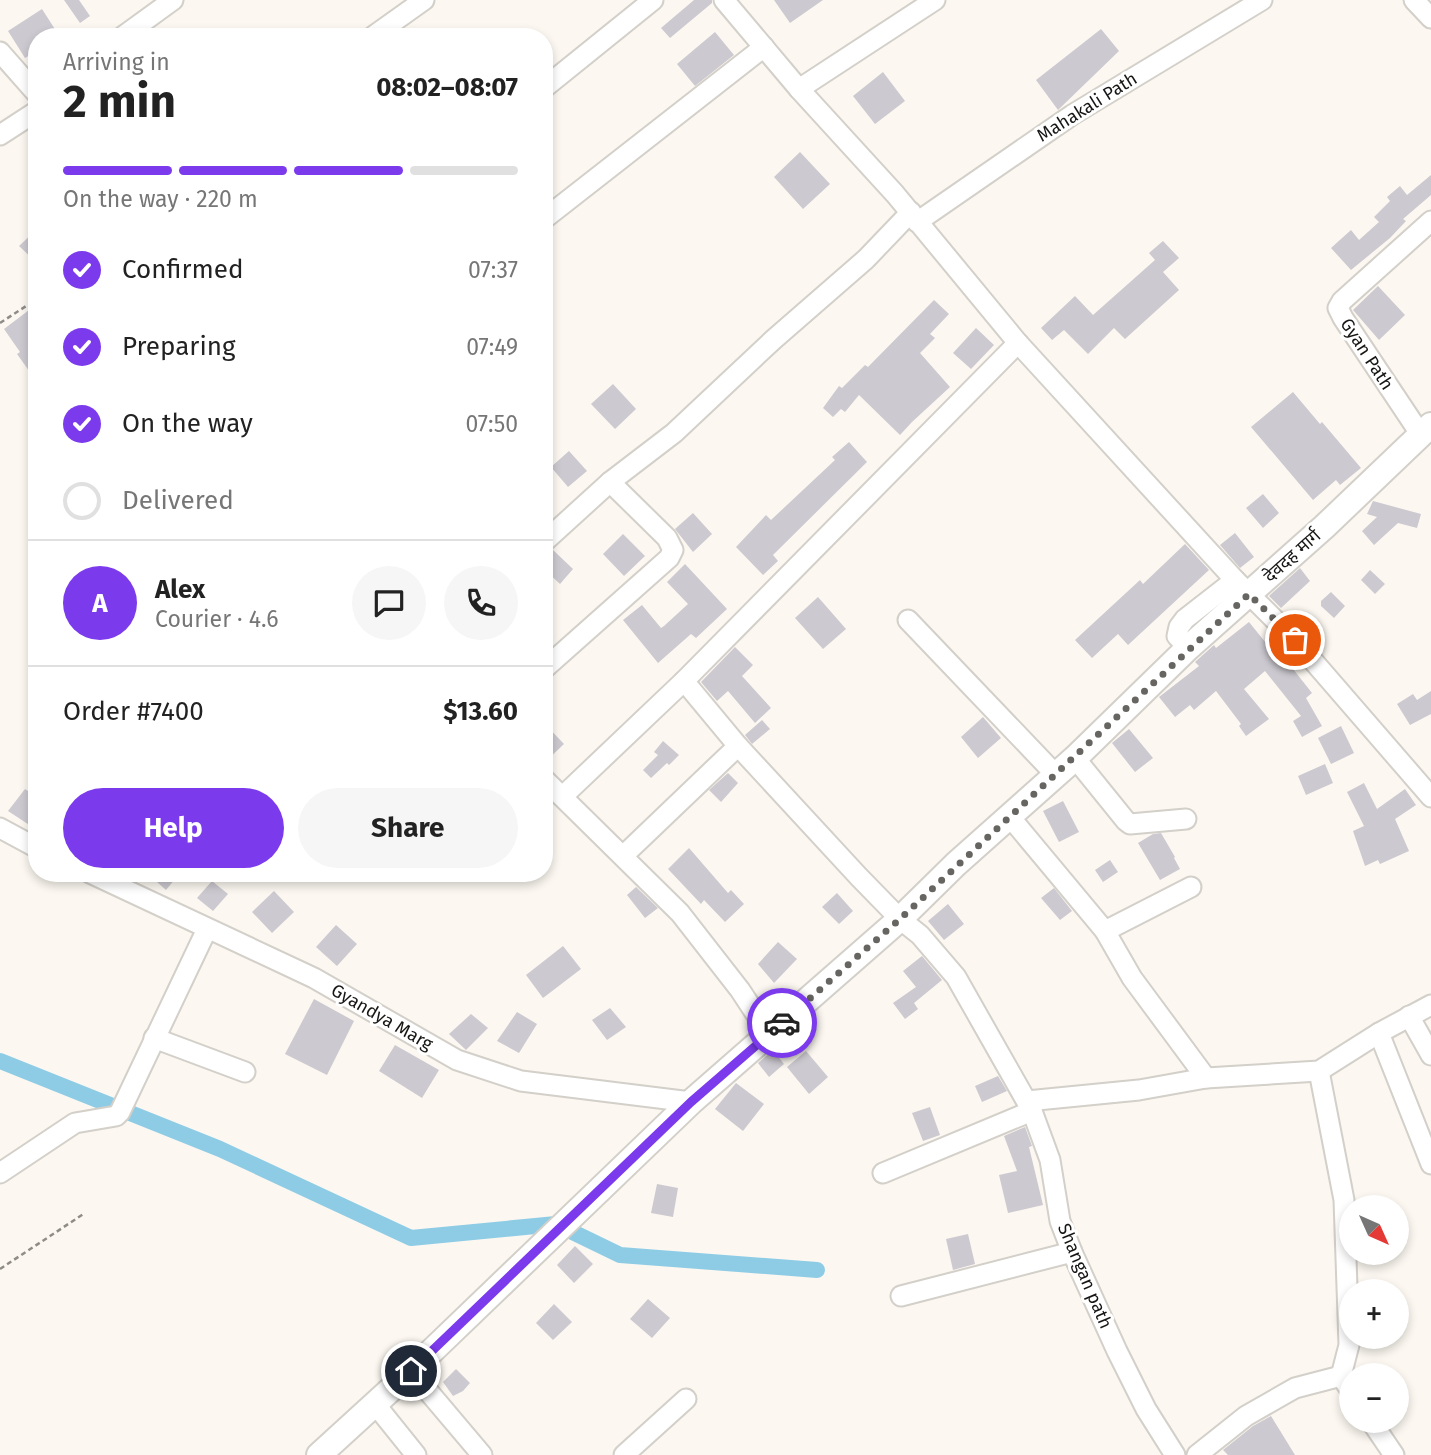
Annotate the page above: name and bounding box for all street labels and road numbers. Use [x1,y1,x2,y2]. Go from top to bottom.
street label: Mahakali Path [1033,67,1141,147]
street label: Gyan Path [1336,314,1398,394]
street label: देवदह मार्ग [1259,524,1326,587]
street label: Gyandya Marg [327,979,437,1055]
street label: Shangan path [1053,1220,1117,1332]

